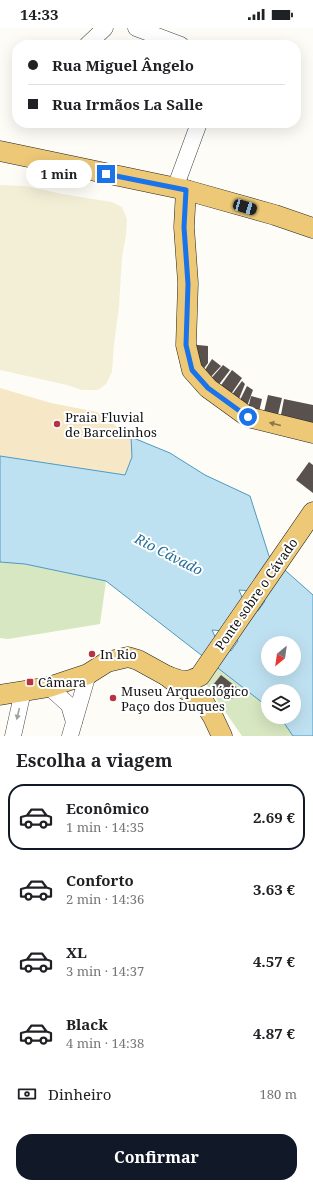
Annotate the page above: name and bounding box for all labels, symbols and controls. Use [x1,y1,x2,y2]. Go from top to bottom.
text: 14:33 [20,4,58,24]
text: Rua Miguel Ângelo [52,55,194,75]
text: Rua Irmãos La Salle [52,94,203,114]
callout: 1 min [26,160,92,188]
text: 1 min [41,165,77,183]
route end [97,165,115,183]
car [232,198,258,216]
place label: Praia Fluvial de Barcelinhos [65,408,157,441]
route start [239,408,257,426]
marker: Praia Fluvial de Barcelinhos [52,419,62,429]
one-way arrow [269,420,281,426]
water label: Rio Cávado [131,528,206,579]
street label: Ponte sobre o Cávado [210,534,302,654]
north arrow [261,636,301,676]
map controls [261,636,301,724]
place label: In Rio [100,645,137,663]
marker: In Rio [87,649,97,659]
place label: Câmara [38,673,86,691]
marker: Câmara [25,677,35,687]
place label: Museu Arqueológico Paço dos Duques [121,682,248,715]
button: layers [261,684,301,724]
marker: Museu Arqueológico Paço dos Duques [108,693,118,703]
one-way arrow [14,708,20,720]
text: Escolha a viagem [16,748,172,772]
text: Econômico [66,798,149,818]
icon: car [18,799,54,835]
text: 2.69 € [253,807,295,827]
text: 1 min · 14:35 [66,818,144,836]
text: Conforto [66,870,134,890]
icon: car [18,871,54,907]
text: 3.63 € [253,879,295,899]
text: 2 min · 14:36 [66,890,144,908]
text: XL [66,942,87,962]
icon: car [18,943,54,979]
text: 4.57 € [253,951,295,971]
text: 3 min · 14:37 [66,962,144,980]
text: Black [66,1014,108,1034]
icon: car [18,1015,54,1051]
text: 4.87 € [253,1023,295,1043]
text: 4 min · 14:38 [66,1034,144,1052]
icon: cash [16,1083,38,1105]
text: Dinheiro [48,1084,111,1104]
text: 180 m [260,1085,297,1103]
button: Confirmar [16,1134,297,1180]

